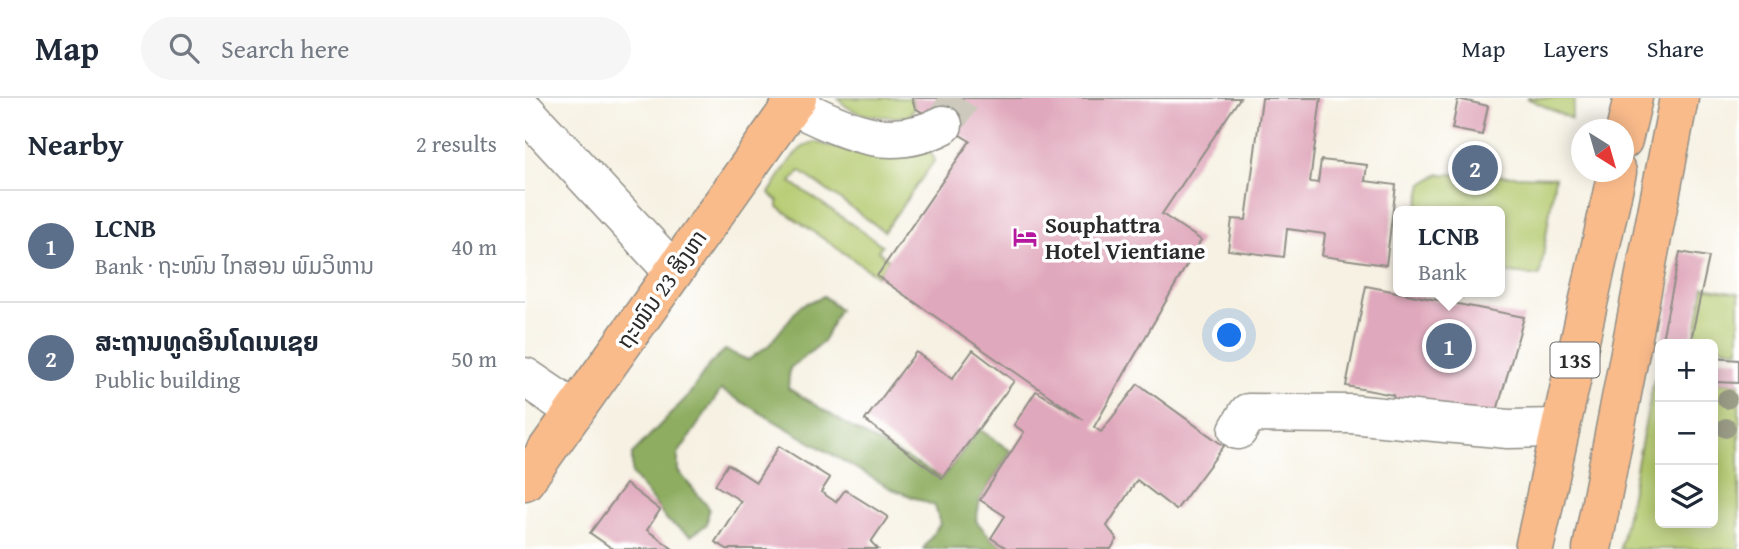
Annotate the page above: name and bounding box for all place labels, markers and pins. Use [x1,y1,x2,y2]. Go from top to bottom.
pin: 2 [1452,142,1498,194]
place label: Souphattra Hotel Vientiane [1045,208,1205,267]
hotel icon: Souphattra Hotel Vientiane [1011,223,1039,251]
pin: 1 [1426,320,1472,372]

